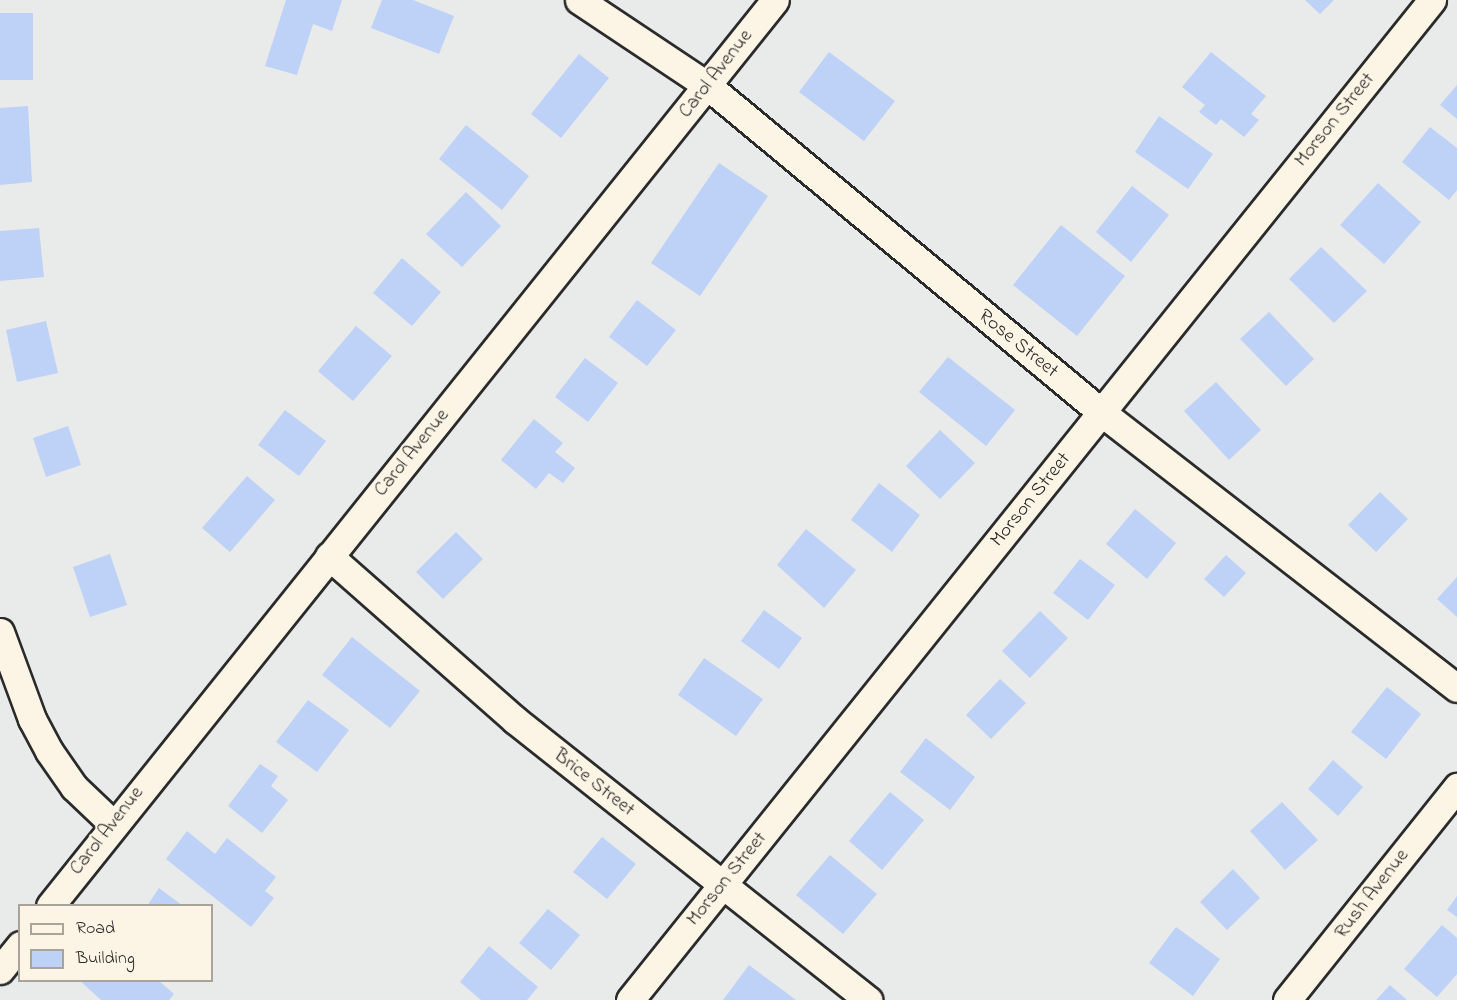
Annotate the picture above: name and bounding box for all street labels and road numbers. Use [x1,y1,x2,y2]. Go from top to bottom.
street label: Carol Avenue [674,25,758,123]
street label: Morson Street [1290,68,1380,172]
street label: Rose Street [973,304,1063,384]
street label: Carol Avenue [369,404,455,502]
street label: Morson Street [986,448,1076,552]
street label: Brice Street [549,744,639,822]
street label: Carol Avenue [65,782,149,880]
street label: Morson Street [682,827,772,931]
street label: Rush Avenue [1330,844,1414,944]

